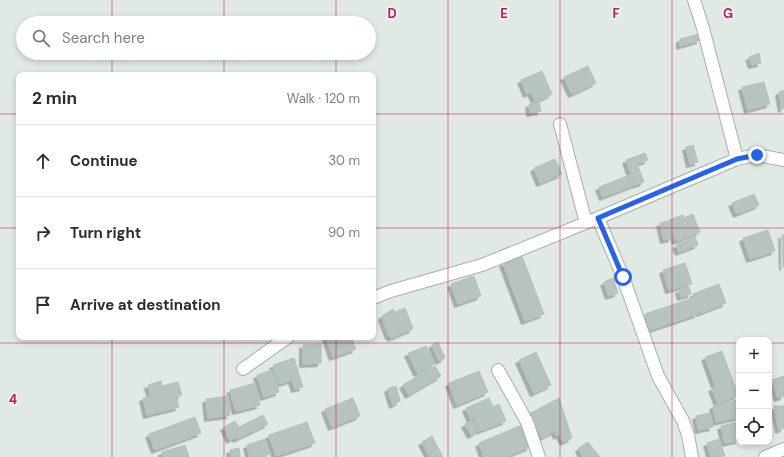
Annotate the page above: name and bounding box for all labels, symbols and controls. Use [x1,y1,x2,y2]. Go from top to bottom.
text: D [387,5,397,22]
text: E [500,5,508,22]
text: F [612,5,620,22]
text: G [723,5,733,22]
search box [16,16,376,60]
icon: search [30,27,52,49]
text: Search here [62,28,145,48]
text: 2 min [32,87,77,109]
text: Walk · 120 m [287,90,360,107]
route end [748,146,766,164]
icon: ahead [32,150,54,172]
text: Continue [70,151,138,171]
text: 30 m [328,152,360,169]
icon: right [32,222,54,244]
text: Turn right [70,223,141,243]
text: 90 m [328,224,360,241]
route start [614,268,632,286]
icon: arrive [32,294,54,316]
text: Arrive at destination [70,295,221,315]
map controls [736,337,772,445]
button: + [736,337,772,373]
button: − [736,373,772,409]
text: 4 [9,391,17,408]
button: locate [736,409,772,445]

